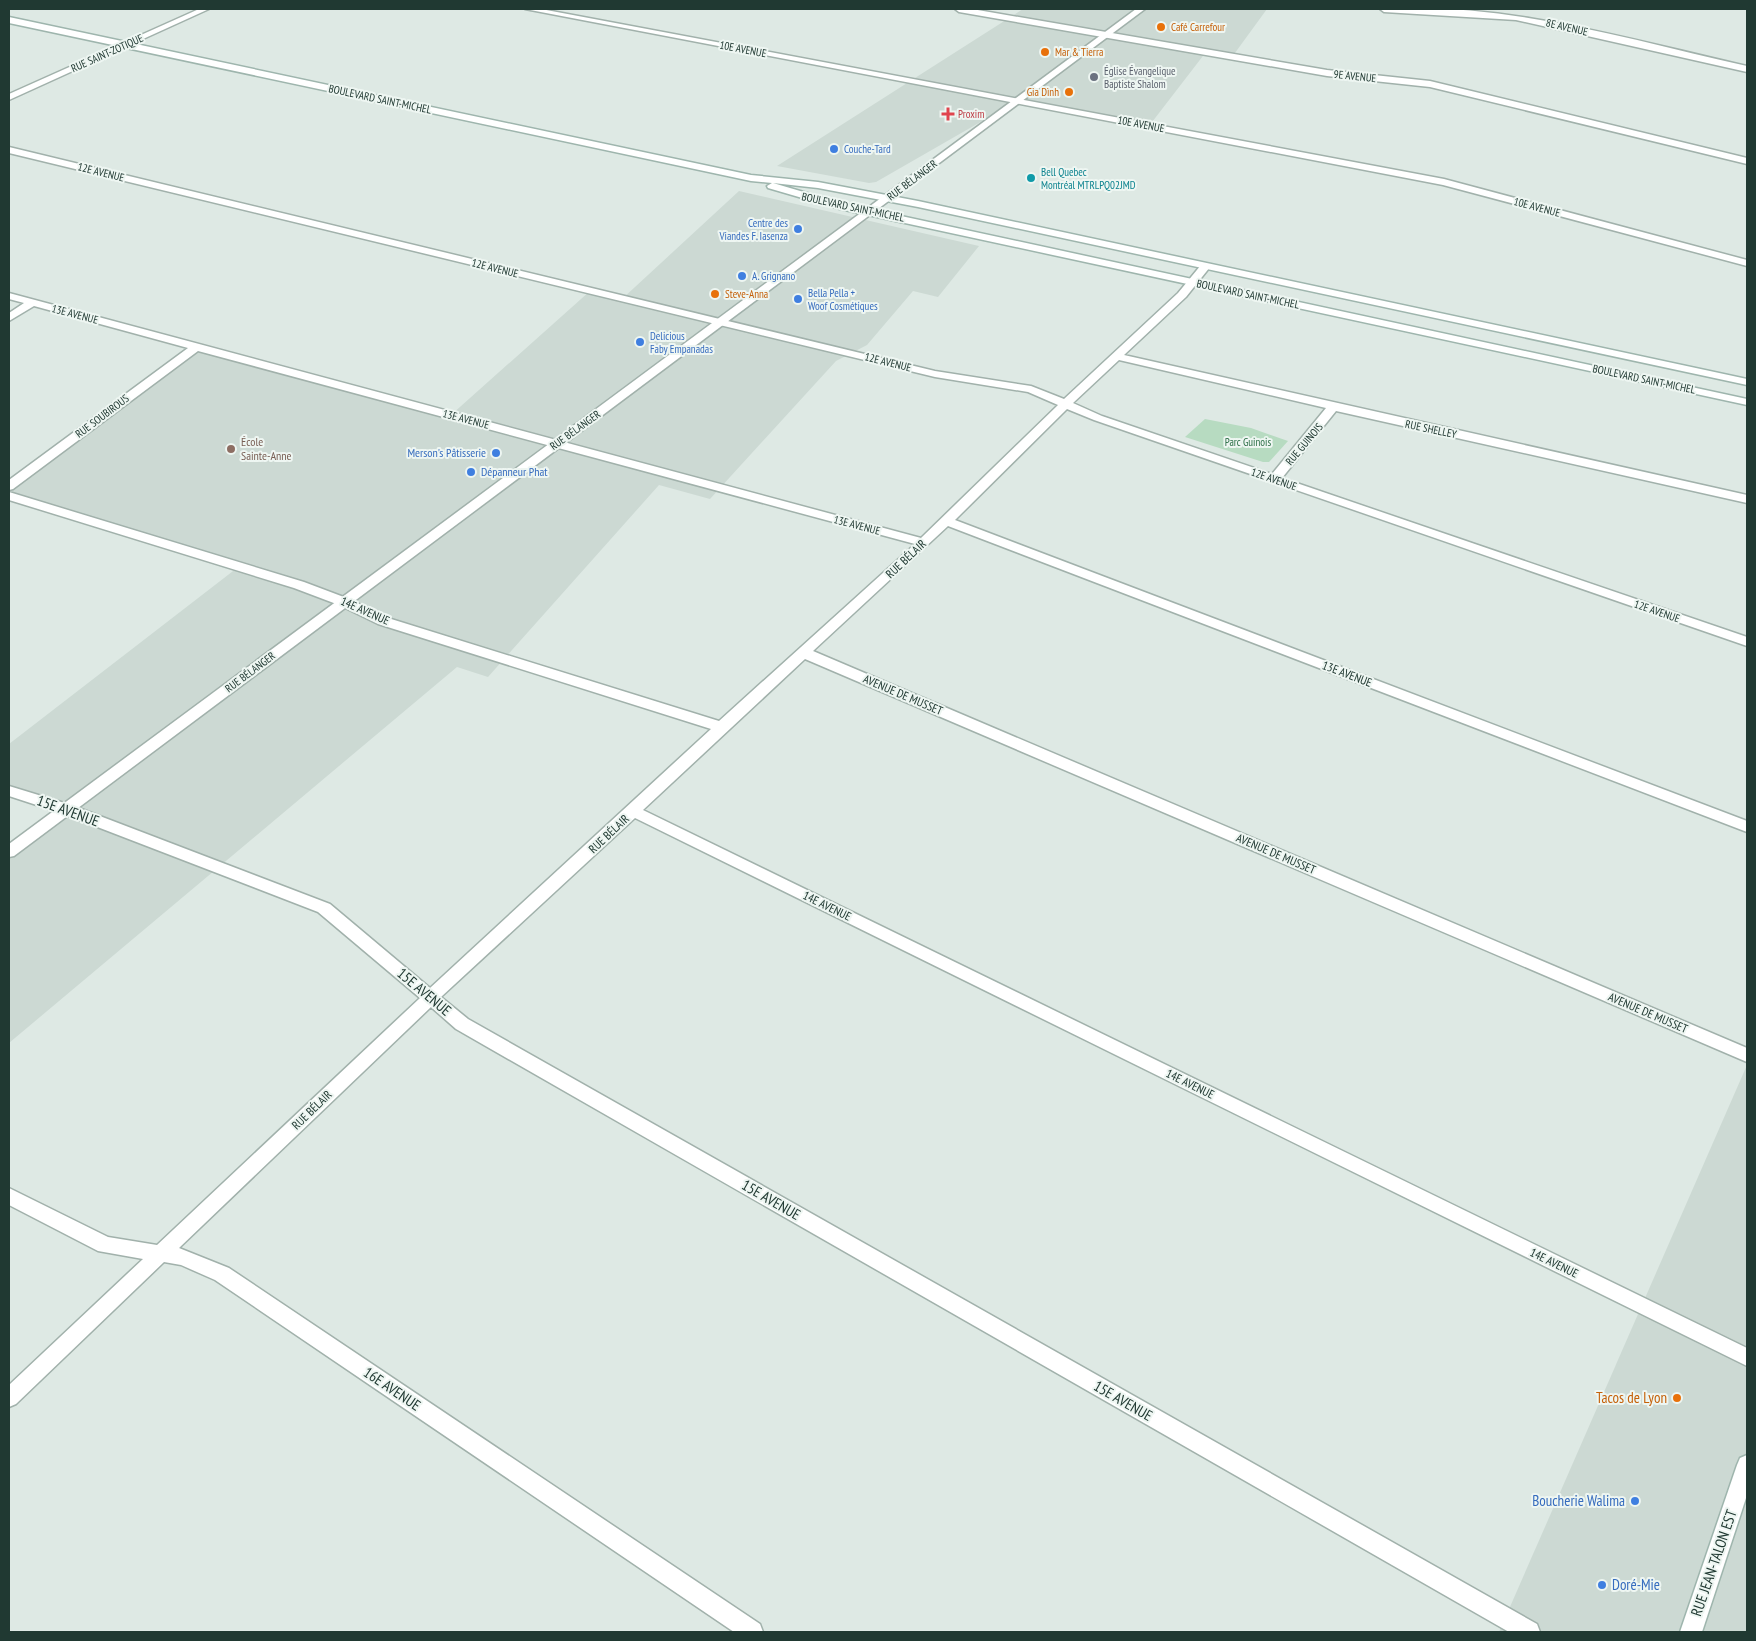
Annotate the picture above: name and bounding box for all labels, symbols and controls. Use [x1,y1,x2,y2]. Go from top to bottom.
street label: 8E AVENUE [1545,15,1590,39]
place label: Café Carrefour [1171,20,1225,34]
marker: Café Carrefour [1155,21,1167,33]
street label: RUE SAINT-ZOTIQUE [69,31,146,75]
street label: 10E AVENUE [718,38,768,60]
place label: Mar & Tierra [1055,45,1103,59]
marker: Mar & Tierra [1039,46,1051,58]
place label: Église Évangelique Baptiste Shalom [1104,64,1176,91]
street label: 9E AVENUE [1333,67,1377,85]
marker: Église Évangelique Baptiste Shalom [1088,71,1100,83]
street label: BOULEVARD SAINT-MICHEL [327,81,433,117]
place label: Gia Dình [1027,85,1059,99]
marker: Gia Dình [1063,86,1075,98]
place label: Proxim [958,107,984,121]
marker: Proxim [942,108,954,120]
street label: 10E AVENUE [1116,113,1166,135]
place label: Couche-Tard [844,142,891,156]
marker: Couche-Tard [828,143,840,155]
street label: RUE BÉLANGER [884,157,940,203]
street label: 12E AVENUE [76,159,126,185]
place label: Bell Quebec Montréal MTRLPQ02JMD [1041,165,1136,192]
marker: Bell Quebec Montréal MTRLPQ02JMD [1025,172,1037,184]
street label: BOULEVARD SAINT-MICHEL [800,189,906,225]
street label: 10E AVENUE [1512,194,1562,220]
place label: Centre des Viandes F. Iasenza [718,216,788,243]
marker: Centre des Viandes F. Iasenza [792,223,804,235]
street label: 12E AVENUE [470,255,520,281]
place label: A. Grignano [752,269,796,283]
marker: A. Grignano [736,270,748,282]
street label: BOULEVARD SAINT-MICHEL [1195,276,1301,312]
place label: Bella Pella + Woof Cosmétiques [808,286,878,313]
place label: Steve-Anna [725,287,768,301]
marker: Steve-Anna [709,288,721,300]
marker: Bella Pella + Woof Cosmétiques [792,293,804,305]
street label: 13E AVENUE [50,301,100,327]
place label: Delicious Faby Empanadas [650,329,713,356]
marker: Delicious Faby Empanadas [634,336,646,348]
street label: 12E AVENUE [863,349,913,375]
street label: BOULEVARD SAINT-MICHEL [1591,361,1697,397]
street label: RUE SOUBIROUS [72,391,132,441]
street label: 13E AVENUE [441,406,491,432]
street label: RUE BÉLANGER [547,407,603,453]
street label: RUE SHELLEY [1404,417,1458,441]
street label: RUE GUINOIS [1282,420,1326,468]
place label: École Sainte-Anne [241,434,292,463]
park label: Parc Guinois [1225,435,1271,449]
marker: École Sainte-Anne [225,443,237,455]
place label: Merson's Pâtisserie [407,445,486,460]
marker: Merson's Pâtisserie [490,447,502,459]
place label: Dépanneur Phat [481,464,548,479]
street label: 12E AVENUE [1249,465,1299,493]
marker: Dépanneur Phat [465,466,477,478]
street label: 13E AVENUE [832,512,882,538]
street label: RUE BÉLAIR [882,536,929,581]
street label: 14E AVENUE [338,593,392,628]
street label: 12E AVENUE [1632,597,1682,625]
street label: RUE BÉLANGER [222,649,278,695]
street label: 13E AVENUE [1320,657,1374,690]
street label: AVENUE DE MUSSET [861,671,946,718]
street label: 15E AVENUE [34,791,102,831]
street label: RUE BÉLAIR [585,811,632,856]
street label: AVENUE DE MUSSET [1234,830,1319,877]
street label: 14E AVENUE [801,887,854,924]
street label: 15E AVENUE [393,963,455,1020]
street label: AVENUE DE MUSSET [1606,989,1691,1036]
street label: 14E AVENUE [1164,1065,1217,1102]
street label: RUE BÉLAIR [289,1087,335,1132]
street label: 15E AVENUE [738,1175,804,1224]
street label: 14E AVENUE [1528,1244,1581,1281]
street label: 16E AVENUE [360,1363,425,1415]
street label: 15E AVENUE [1090,1376,1156,1425]
place label: Tacos de Lyon [1596,1388,1667,1407]
marker: Tacos de Lyon [1671,1392,1683,1404]
place label: Boucherie Walima [1532,1491,1625,1510]
marker: Boucherie Walima [1629,1495,1641,1507]
street label: RUE JEAN-TALON EST [1686,1507,1741,1619]
place label: Doré-Mie [1612,1575,1660,1594]
marker: Doré-Mie [1596,1579,1608,1591]

